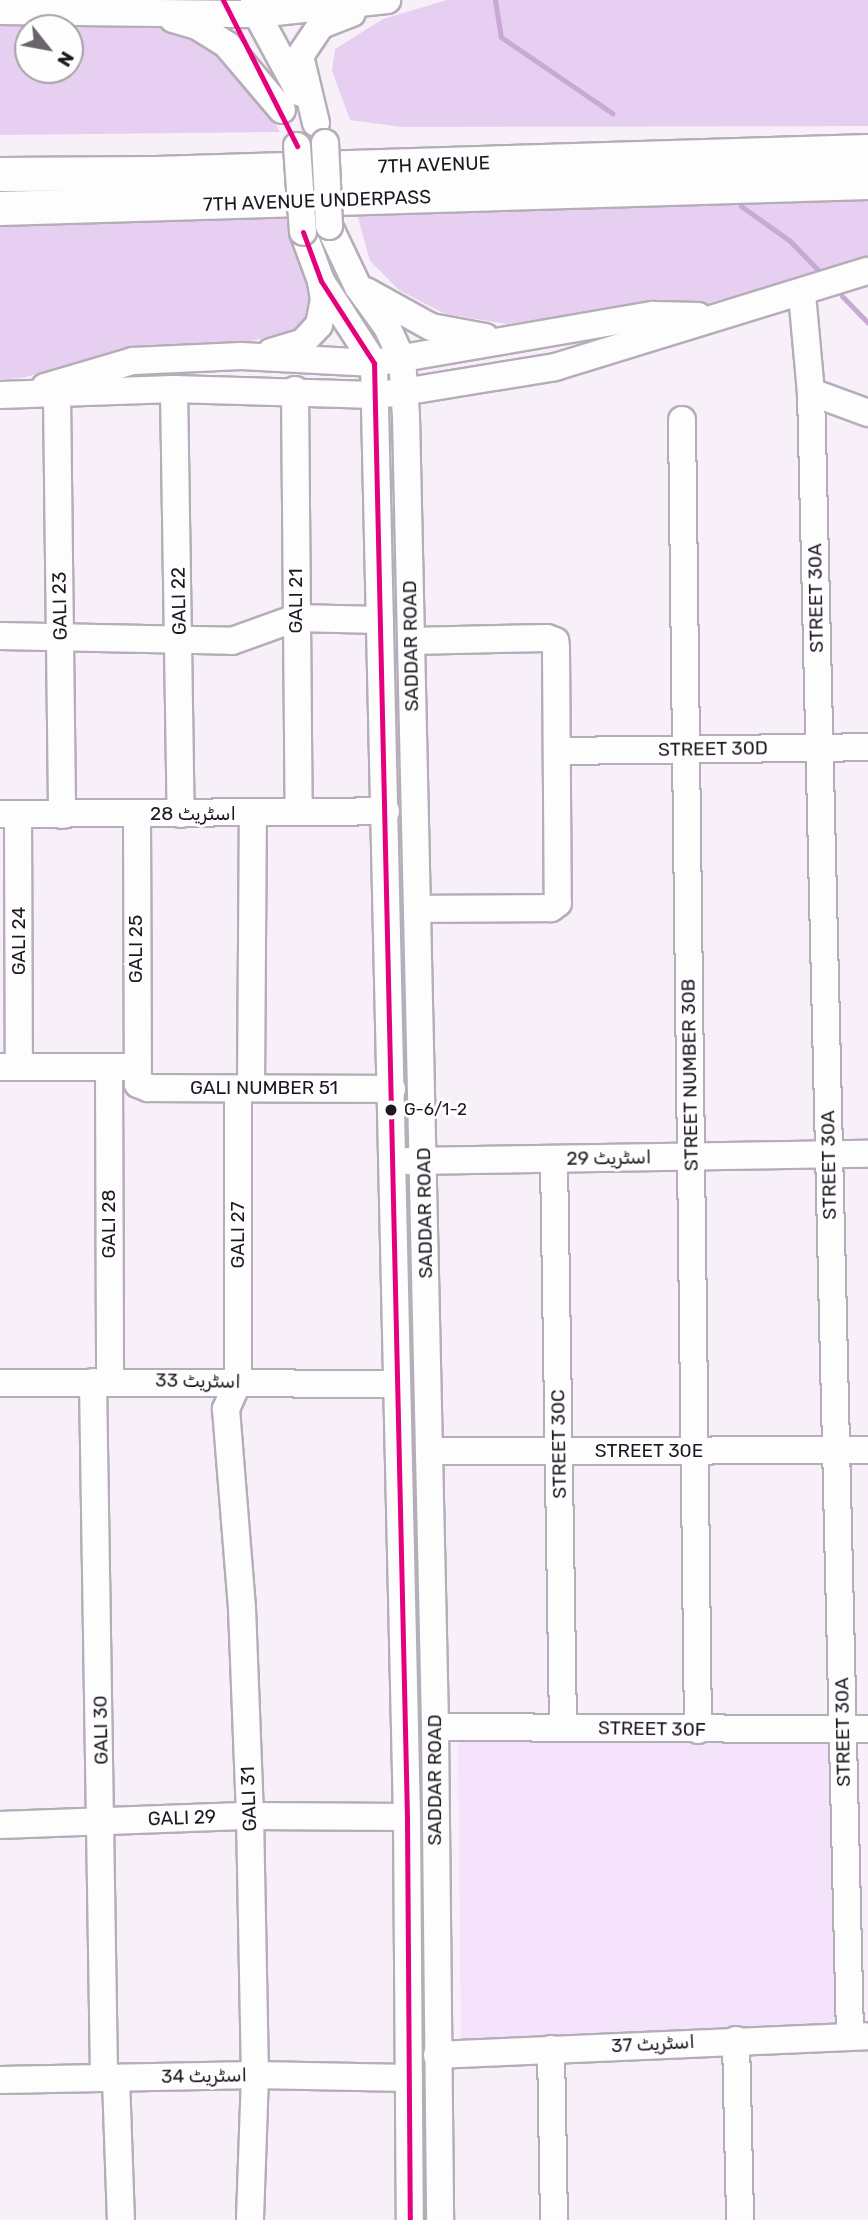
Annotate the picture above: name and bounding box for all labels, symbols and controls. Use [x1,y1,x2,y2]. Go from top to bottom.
north arrow [14,14,84,84]
text: N [52,47,79,71]
street label: 7TH AVENUE [377,152,491,178]
street label: 7TH AVENUE UNDERPASS [202,186,432,216]
street label: STREET 30A [804,543,828,653]
street label: GALI 22 [167,567,191,635]
street label: GALI 21 [285,568,307,634]
street label: GALI 23 [48,572,72,640]
street label: SADDAR ROAD [398,580,424,712]
street label: STREET 30D [658,737,768,761]
street label: اسٹریٹ 28 [150,803,236,825]
street label: GALI 24 [8,907,30,975]
street label: GALI 25 [125,915,147,983]
street label: STREET NUMBER 30B [677,978,703,1172]
street label: GALI NUMBER 51 [190,1077,338,1099]
place label: G-6/1-2 [404,1100,467,1120]
marker: G-6/1-2 [384,1103,398,1117]
street label: STREET 30A [817,1110,841,1220]
street label: اسٹریٹ 29 [566,1146,652,1170]
street label: SADDAR ROAD [412,1147,438,1279]
street label: GALI 28 [98,1189,120,1259]
street label: GALI 27 [227,1202,249,1268]
street label: اسٹریٹ 33 [155,1369,241,1393]
street label: STREET 30C [547,1389,571,1499]
street label: STREET 30E [595,1440,703,1462]
street label: STREET 30A [831,1677,855,1787]
street label: GALI 30 [89,1695,113,1765]
street label: SADDAR ROAD [424,1715,446,1845]
street label: STREET 30F [598,1717,706,1741]
street label: GALI 31 [236,1766,262,1832]
street label: GALI 29 [147,1805,217,1831]
street label: اسٹریٹ 37 [611,2030,695,2058]
street label: اسٹریٹ 34 [161,2064,247,2088]

